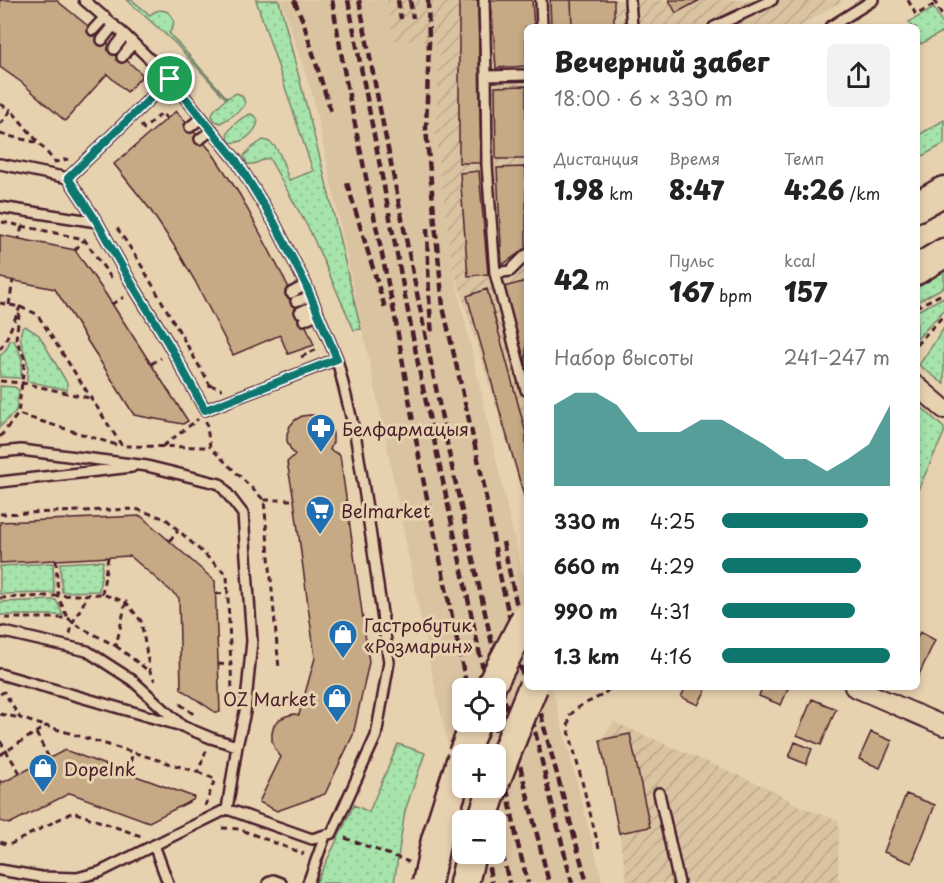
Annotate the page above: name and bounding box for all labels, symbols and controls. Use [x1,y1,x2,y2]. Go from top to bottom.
text: Вечерний забег [554,40,769,81]
button: share [827,44,890,107]
pin [144,53,195,104]
icon: arrive [153,62,186,95]
text: 18:00 · 6 × 330 m [554,83,733,113]
text: Дистанция [554,146,639,170]
text: Время [669,146,720,170]
text: Темп [784,146,824,170]
text: 1.98 [554,170,604,209]
text: 8:47 [669,170,724,209]
text: 4:26 [784,170,844,209]
text: km [604,181,633,205]
text: /km [844,181,880,205]
text: Пульс [669,248,714,272]
text: kcal [784,248,816,272]
text: 42 [554,260,590,299]
text: m [590,271,609,295]
text: 167 [669,272,714,311]
text: 157 [784,272,827,311]
text: bpm [714,283,752,307]
text: Набор высоты [554,342,694,372]
text: 241–247 m [783,342,890,372]
pharmacy icon: Белфармацыя [305,412,337,454]
place label: Белфармацыя [342,415,469,442]
supermarket icon: Belmarket [304,494,336,536]
place label: Belmarket [341,497,430,524]
text: 330 m [554,506,620,536]
text: 4:25 [650,506,695,536]
text: 660 m [554,551,620,581]
text: 4:29 [650,551,694,581]
text: 990 m [554,596,618,626]
text: 4:31 [650,596,690,626]
place label: Гастробутик «Розмарин» [364,611,473,659]
shop icon: Гастробутик «Розмарин» [327,618,359,660]
text: 1.3 km [554,641,620,671]
text: 4:16 [650,641,692,671]
map controls [452,678,506,864]
button: locate [452,678,506,732]
shop icon: OZ Market [321,682,353,724]
place label: OZ Market [223,685,316,712]
button: + [452,744,506,798]
shop icon: DopeInk [27,752,59,794]
place label: DopeInk [64,755,136,782]
button: − [452,810,506,864]

